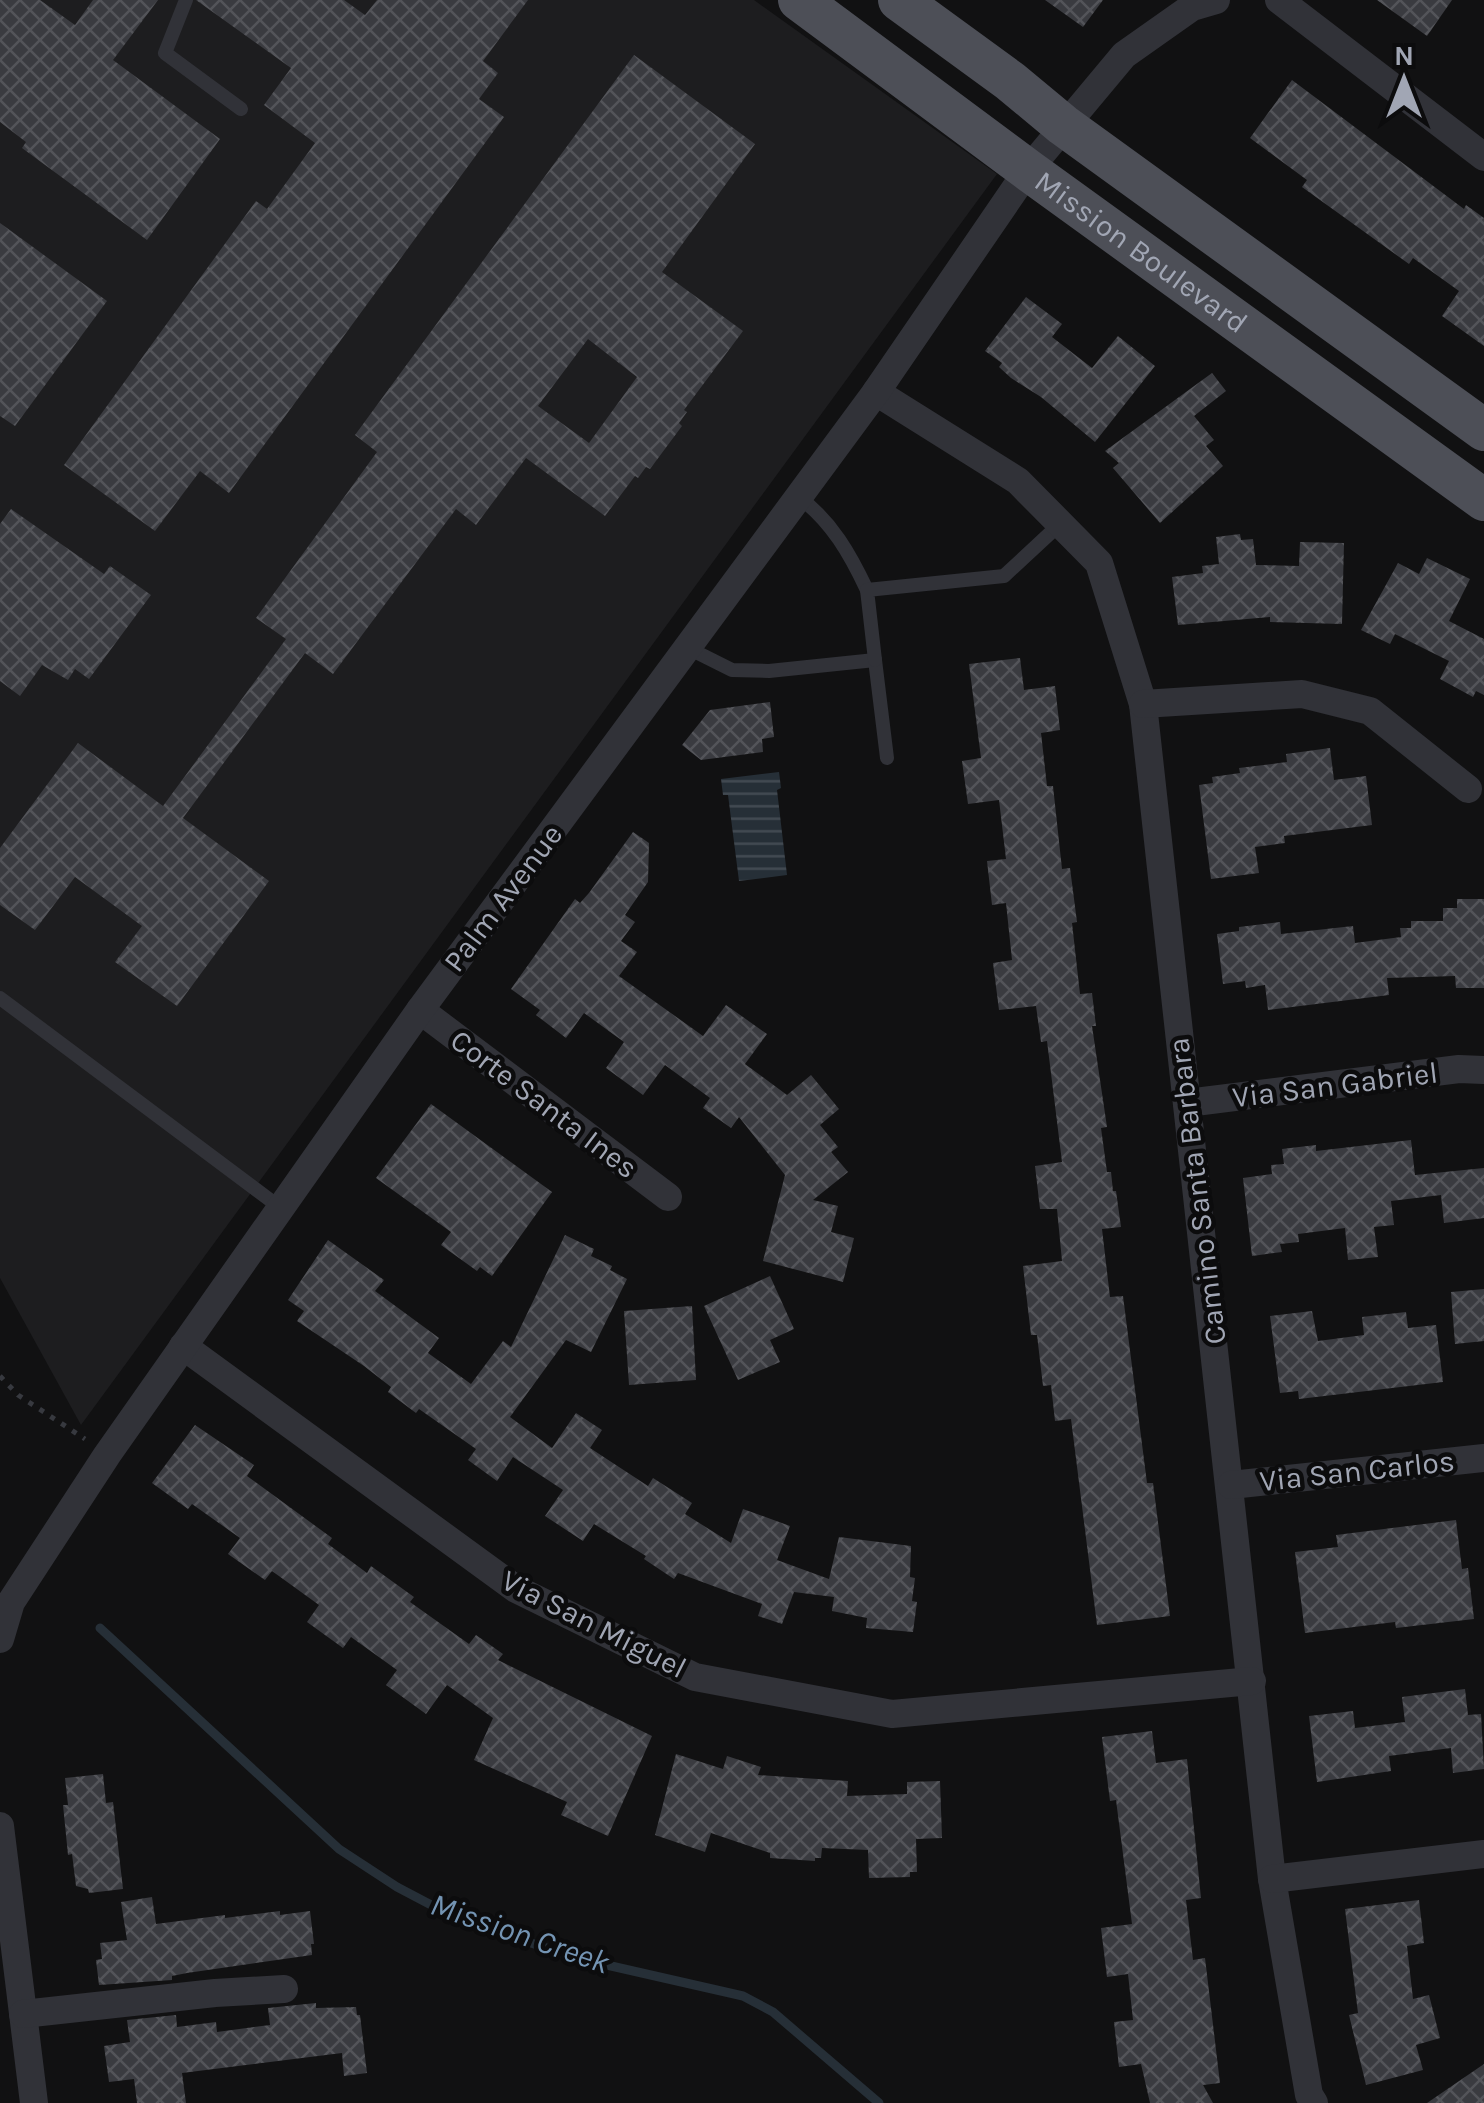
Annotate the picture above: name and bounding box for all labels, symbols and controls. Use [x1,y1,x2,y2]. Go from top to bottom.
north arrow [1354,30,1454,130]
text: N [1394,39,1414,72]
street label: Mission Boulevard [1028,163,1255,341]
street label: Palm Avenue [436,817,570,979]
street label: Corte Santa Ines [443,1022,645,1186]
street label: Camino Santa Barbara [1160,1036,1234,1346]
street label: Via San Gabriel [1230,1055,1440,1115]
street label: Via San Carlos [1258,1443,1456,1499]
street label: Via San Miguel [496,1562,692,1686]
water label: Mission Creek [426,1886,615,1982]

